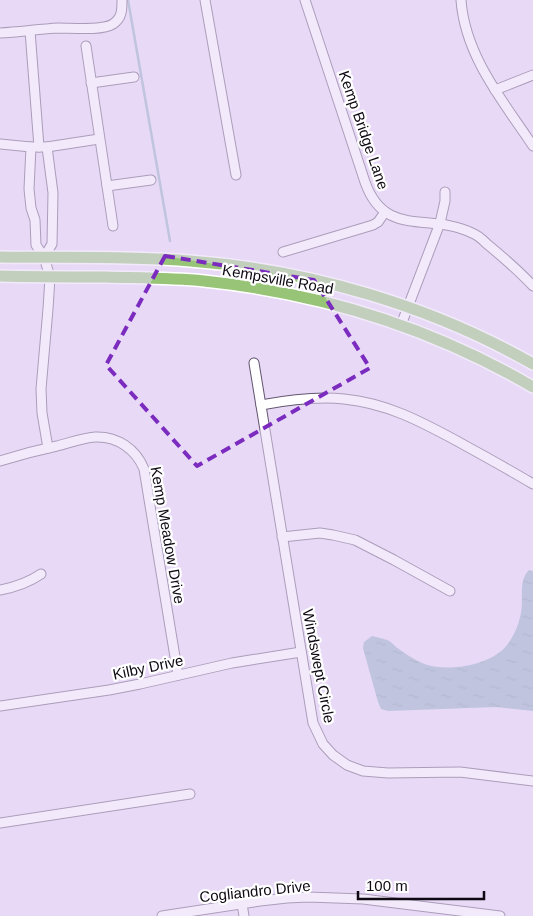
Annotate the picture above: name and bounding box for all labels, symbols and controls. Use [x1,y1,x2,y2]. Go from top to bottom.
street label: Kemp Bridge Lane [336,68,392,192]
street label: Kempsville Road [221,261,335,297]
street label: Kemp Meadow Drive [148,465,188,605]
street label: Windswept Circle [300,608,338,724]
street label: Kilby Drive [111,651,185,683]
scale bar [358,868,484,900]
street label: Cogliandro Drive [199,877,311,905]
text: 100 m [366,877,408,894]

